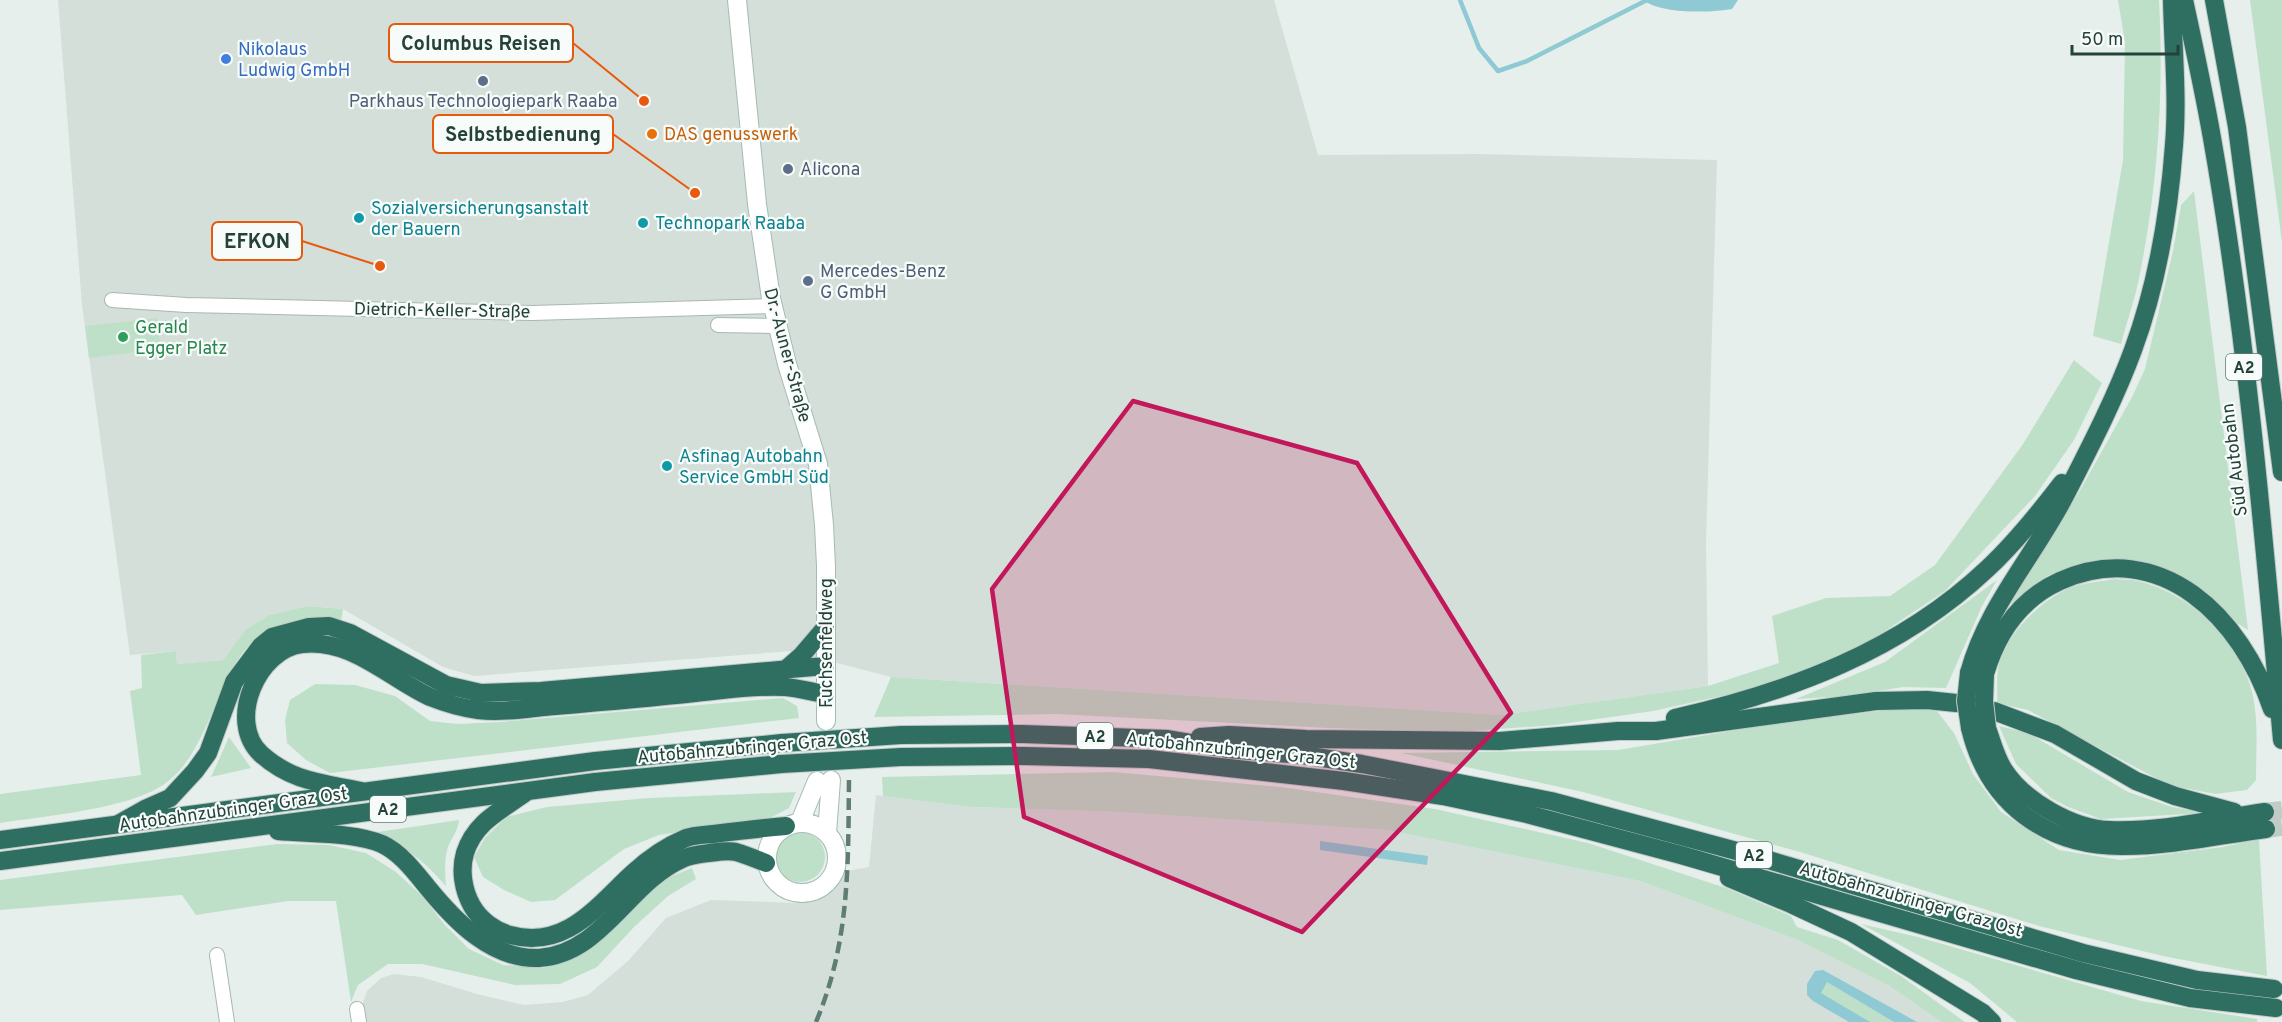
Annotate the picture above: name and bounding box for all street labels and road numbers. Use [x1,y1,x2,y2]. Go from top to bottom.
street label: Dr.-Auner-Straße [758,286,816,425]
street label: Dietrich-Keller-Straße [354,298,530,325]
road number: A2 [2226,354,2262,380]
street label: Süd Autobahn [2217,402,2254,518]
street label: Fuchsenfeldweg [816,578,839,708]
road number: A2 [1077,723,1113,749]
street label: Autobahnzubringer Graz Ost [636,727,868,770]
street label: Autobahnzubringer Graz Ost [1125,728,1357,775]
street label: Autobahnzubringer Graz Ost [117,783,349,838]
road number: A2 [370,796,406,822]
road number: A2 [1736,842,1772,868]
street label: Autobahnzubringer Graz Ost [1796,858,2025,943]

